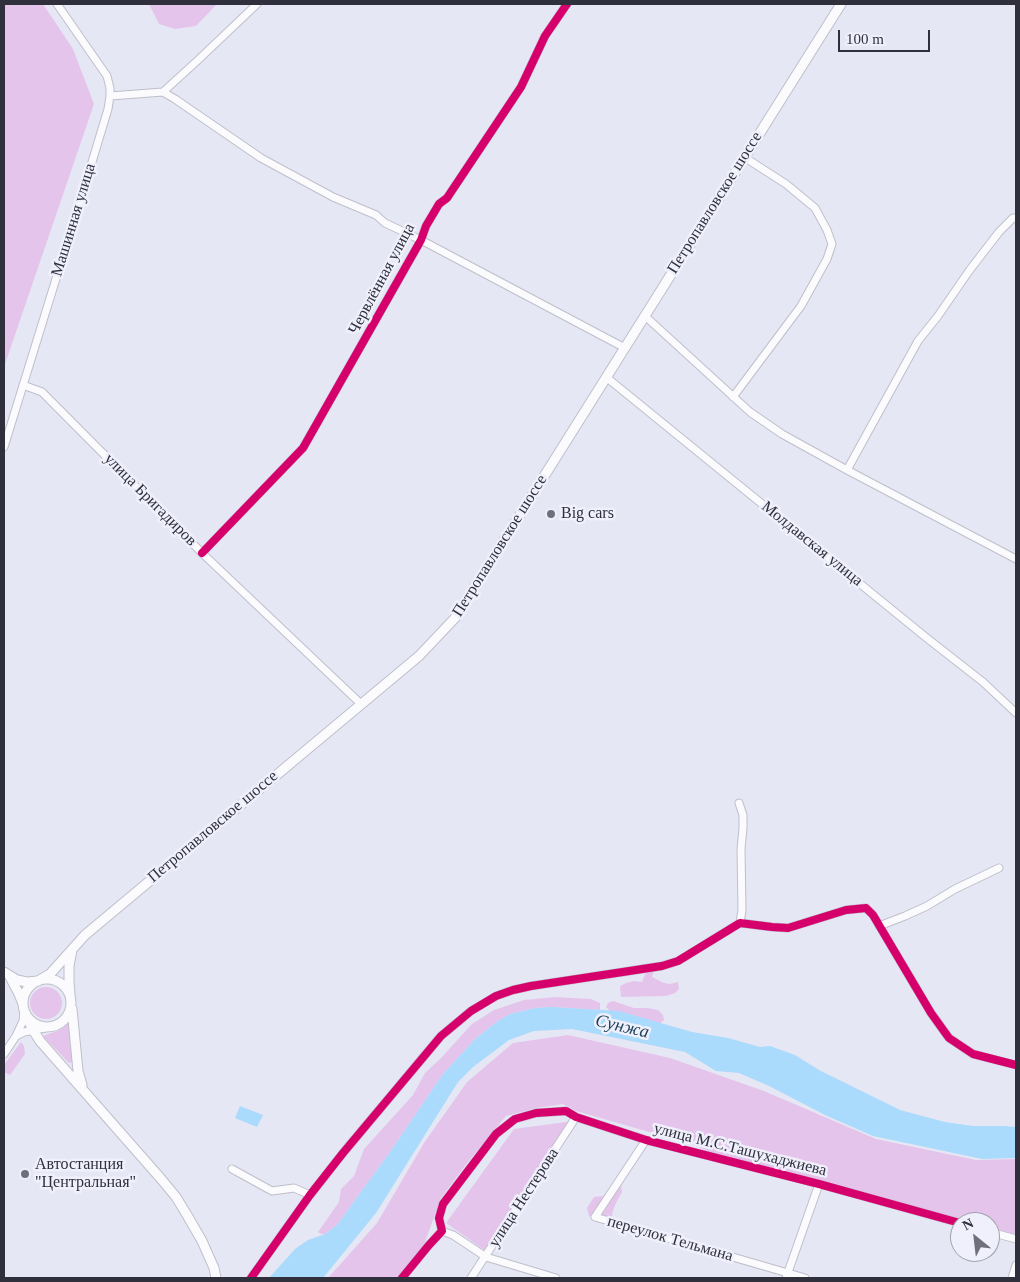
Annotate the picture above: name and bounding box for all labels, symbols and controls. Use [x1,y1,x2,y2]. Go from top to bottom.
scale bar [840,20,932,52]
text: 100 m [846,31,884,47]
street label: Петропавловское шоссе [663,128,767,278]
street label: Машинная улица [48,161,100,279]
street label: Червлённая улица [345,220,419,338]
street label: улица Бригадиров [100,450,200,550]
street label: Петропавловское шоссе [448,471,552,621]
street label: Молдавская улица [757,497,867,591]
place label: Big cars [561,504,614,524]
marker: Big cars [545,508,557,520]
street label: Петропавловское шоссе [144,767,282,887]
water label: Сунжа [593,1010,651,1044]
street label: улица М.С.Ташухаджиева [652,1119,828,1181]
street label: улица Нестерова [485,1145,563,1251]
place label: Автостанция "Центральная" [35,1155,136,1193]
marker: Автостанция "Центральная" [19,1168,31,1180]
street label: переулок Тельмана [605,1212,735,1266]
north arrow [950,1212,1000,1262]
text: N [960,1215,976,1233]

